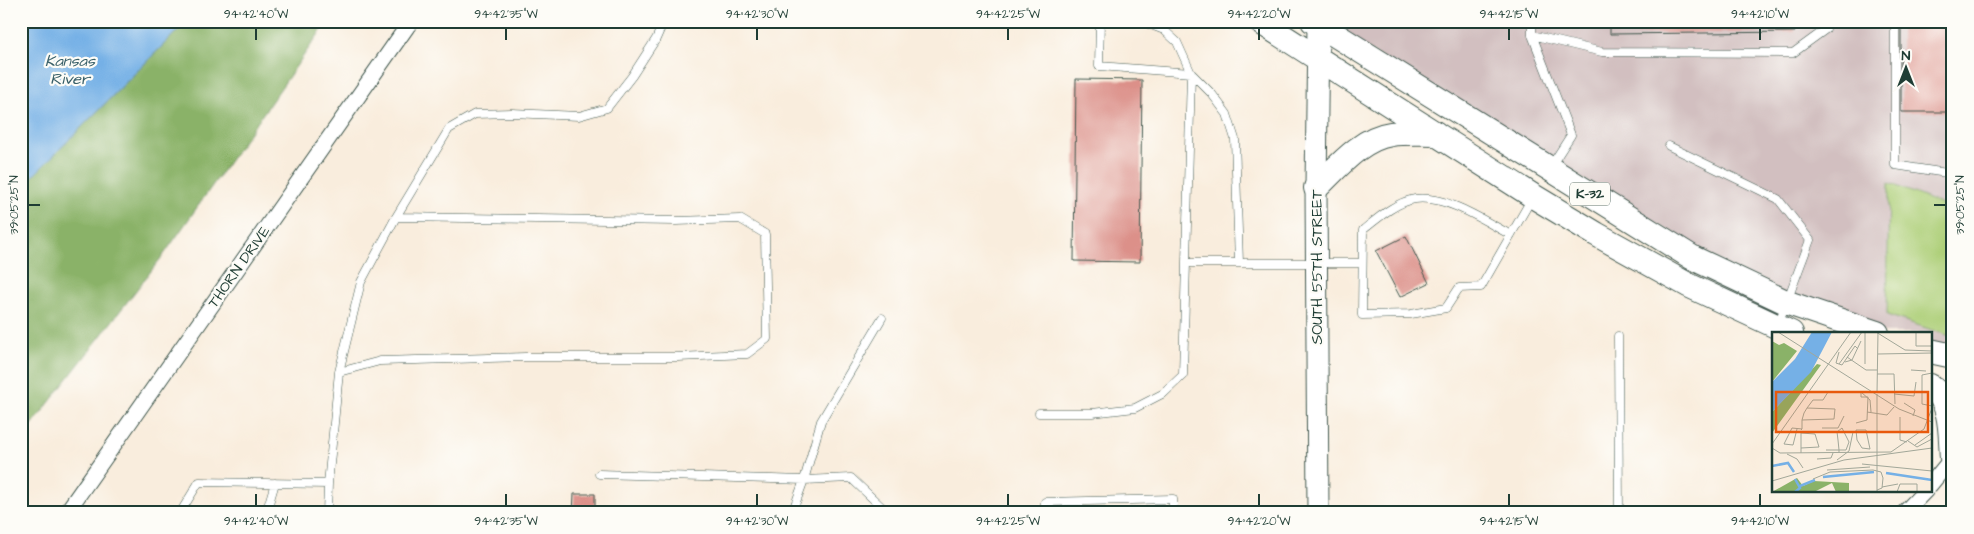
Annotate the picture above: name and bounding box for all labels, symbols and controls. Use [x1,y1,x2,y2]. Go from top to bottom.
text: 94°42'40"W [224,6,289,23]
text: 94°42'35"W [474,6,538,23]
text: 94°42'30"W [726,6,789,23]
text: 94°42'25"W [976,6,1041,23]
text: 94°42'20"W [1227,6,1291,23]
text: 94°42'15"W [1480,6,1539,23]
text: 94°42'10"W [1731,6,1790,23]
north arrow [1882,42,1932,92]
text: N [1902,46,1911,66]
water label: Kansas River [45,50,96,90]
text: 39°05'25"N [6,175,23,235]
text: 39°05'25"N [1952,175,1969,235]
road number: K-32 [1570,182,1610,205]
street label: SOUTH 55TH STREET [1307,189,1328,345]
street label: THORN DRIVE [203,222,275,312]
inset map [1772,332,1932,492]
text: 94°42'40"W [224,513,289,530]
text: 94°42'35"W [474,513,538,530]
text: 94°42'30"W [726,513,789,530]
text: 94°42'25"W [976,513,1041,530]
text: 94°42'20"W [1227,513,1291,530]
text: 94°42'15"W [1480,513,1539,530]
text: 94°42'10"W [1731,513,1790,530]

